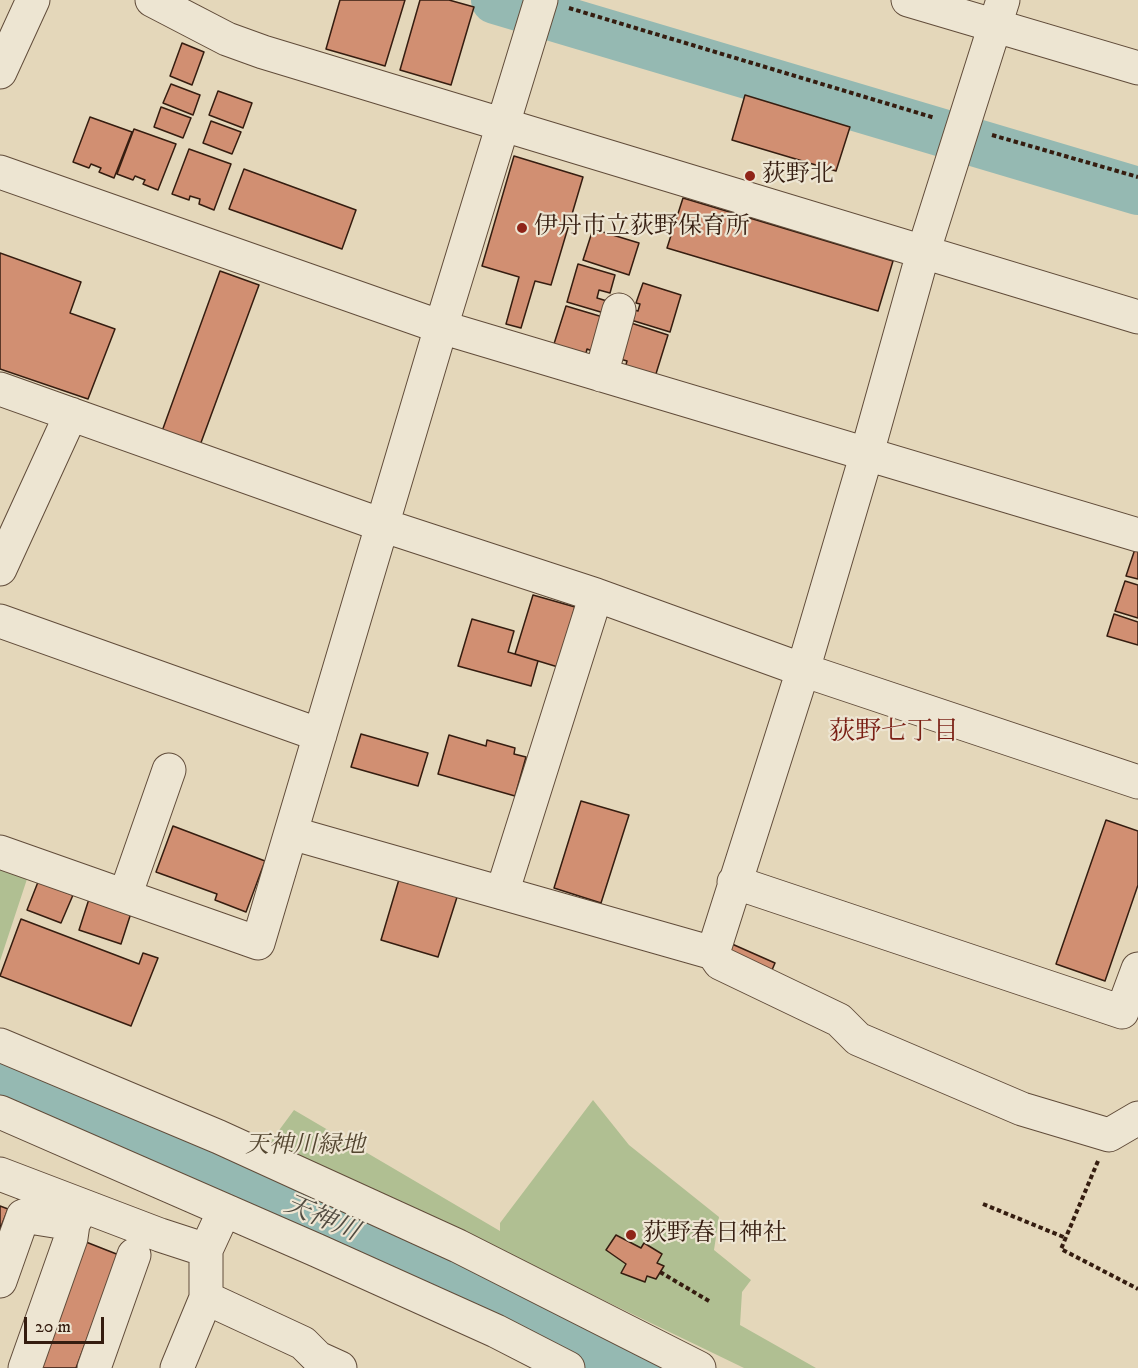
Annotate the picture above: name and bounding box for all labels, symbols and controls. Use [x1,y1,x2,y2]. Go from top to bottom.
place label: 荻野北 [762,162,834,190]
marker: 荻野北 [743,169,757,183]
place label: 伊丹市立荻野保育所 [534,214,750,242]
marker: 伊丹市立荻野保育所 [515,221,529,235]
district label: 荻野七丁目 [829,718,959,750]
park label: 天神川緑地 [245,1133,365,1161]
water label: 天神川 [279,1190,363,1250]
place label: 荻野春日神社 [643,1221,787,1249]
marker: 荻野春日神社 [624,1228,638,1242]
scale bar [27,1305,106,1343]
text: 20 m [35,1316,71,1338]

